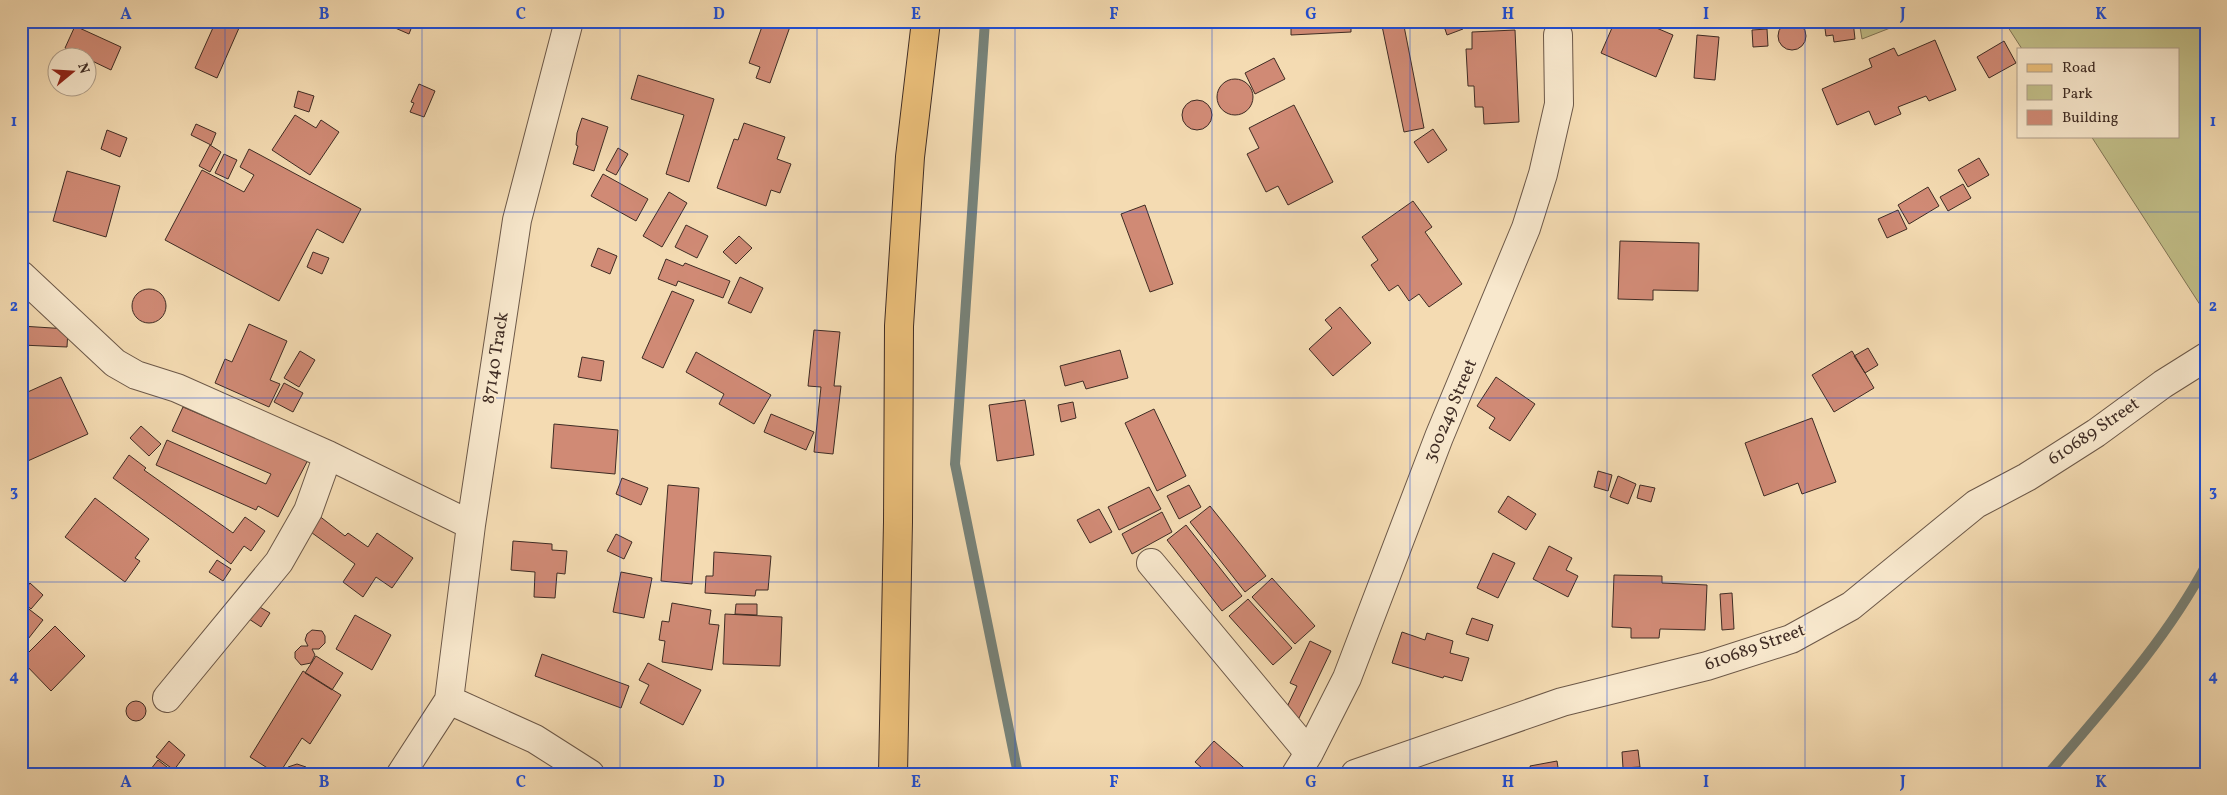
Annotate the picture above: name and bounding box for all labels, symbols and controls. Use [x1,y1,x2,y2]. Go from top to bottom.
text: A [120,4,132,26]
text: B [319,4,330,26]
text: C [516,4,526,26]
text: D [713,4,725,26]
text: E [911,4,921,26]
text: F [1109,4,1119,26]
text: G [1305,4,1317,26]
text: H [1502,4,1514,26]
text: I [1703,4,1709,26]
text: J [1899,4,1906,26]
text: K [2095,4,2107,26]
north arrow [48,48,98,98]
legend [2017,48,2180,138]
text: Road [2062,58,2096,79]
text: N [72,61,94,76]
text: Park [2062,84,2093,105]
text: Building [2062,108,2119,129]
text: 1 [11,111,17,133]
text: 1 [2210,111,2216,133]
text: 2 [10,296,18,318]
text: 2 [2209,296,2217,318]
street label: 87140 Track [476,310,516,406]
street label: 300249 Street [1418,355,1484,467]
street label: 610689 Street [2043,392,2145,472]
text: 3 [10,481,18,503]
text: 3 [2209,481,2217,503]
street label: 610689 Street [1701,618,1809,678]
text: 4 [9,666,19,688]
text: 4 [2208,666,2218,688]
text: A [120,772,132,794]
text: B [319,772,330,794]
text: C [516,772,526,794]
text: D [713,772,725,794]
text: E [911,772,921,794]
text: F [1109,772,1119,794]
text: G [1305,772,1317,794]
text: H [1502,772,1514,794]
text: I [1703,772,1709,794]
text: J [1899,772,1906,794]
text: K [2095,772,2107,794]

